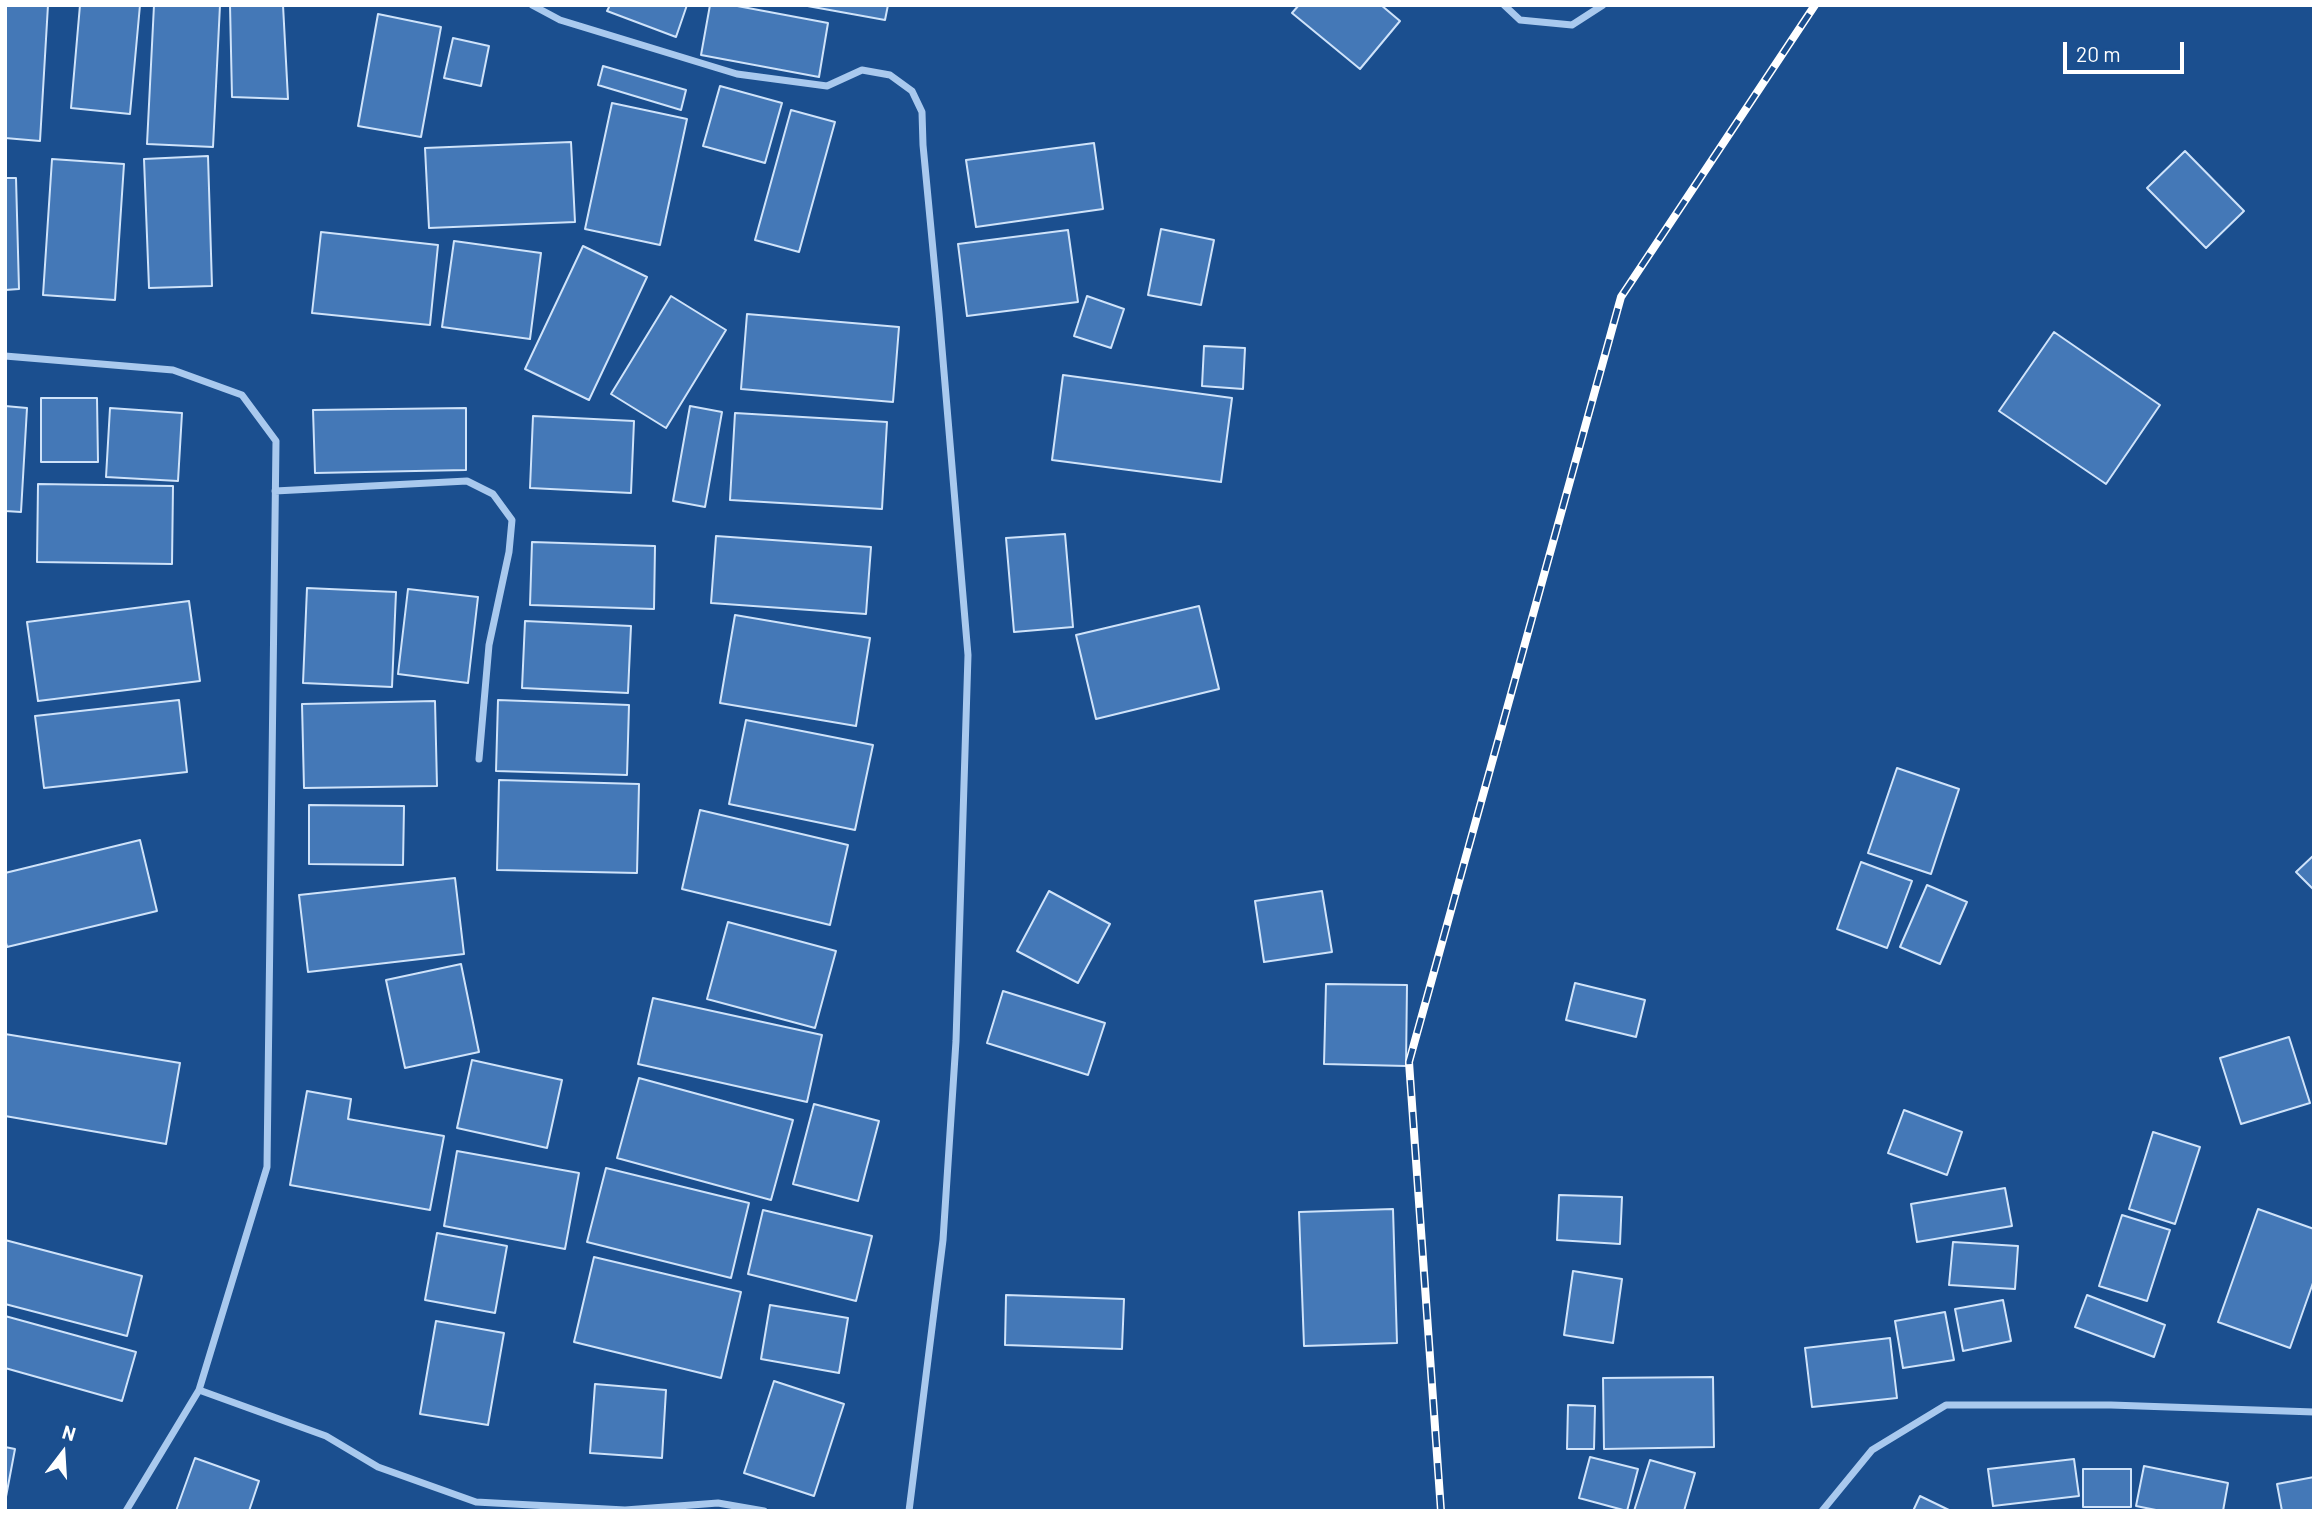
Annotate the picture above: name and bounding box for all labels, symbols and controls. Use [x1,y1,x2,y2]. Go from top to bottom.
scale bar [2067,28,2188,72]
text: 20 m [2076,41,2121,66]
north arrow [28,1418,98,1488]
text: N [60,1420,79,1445]

